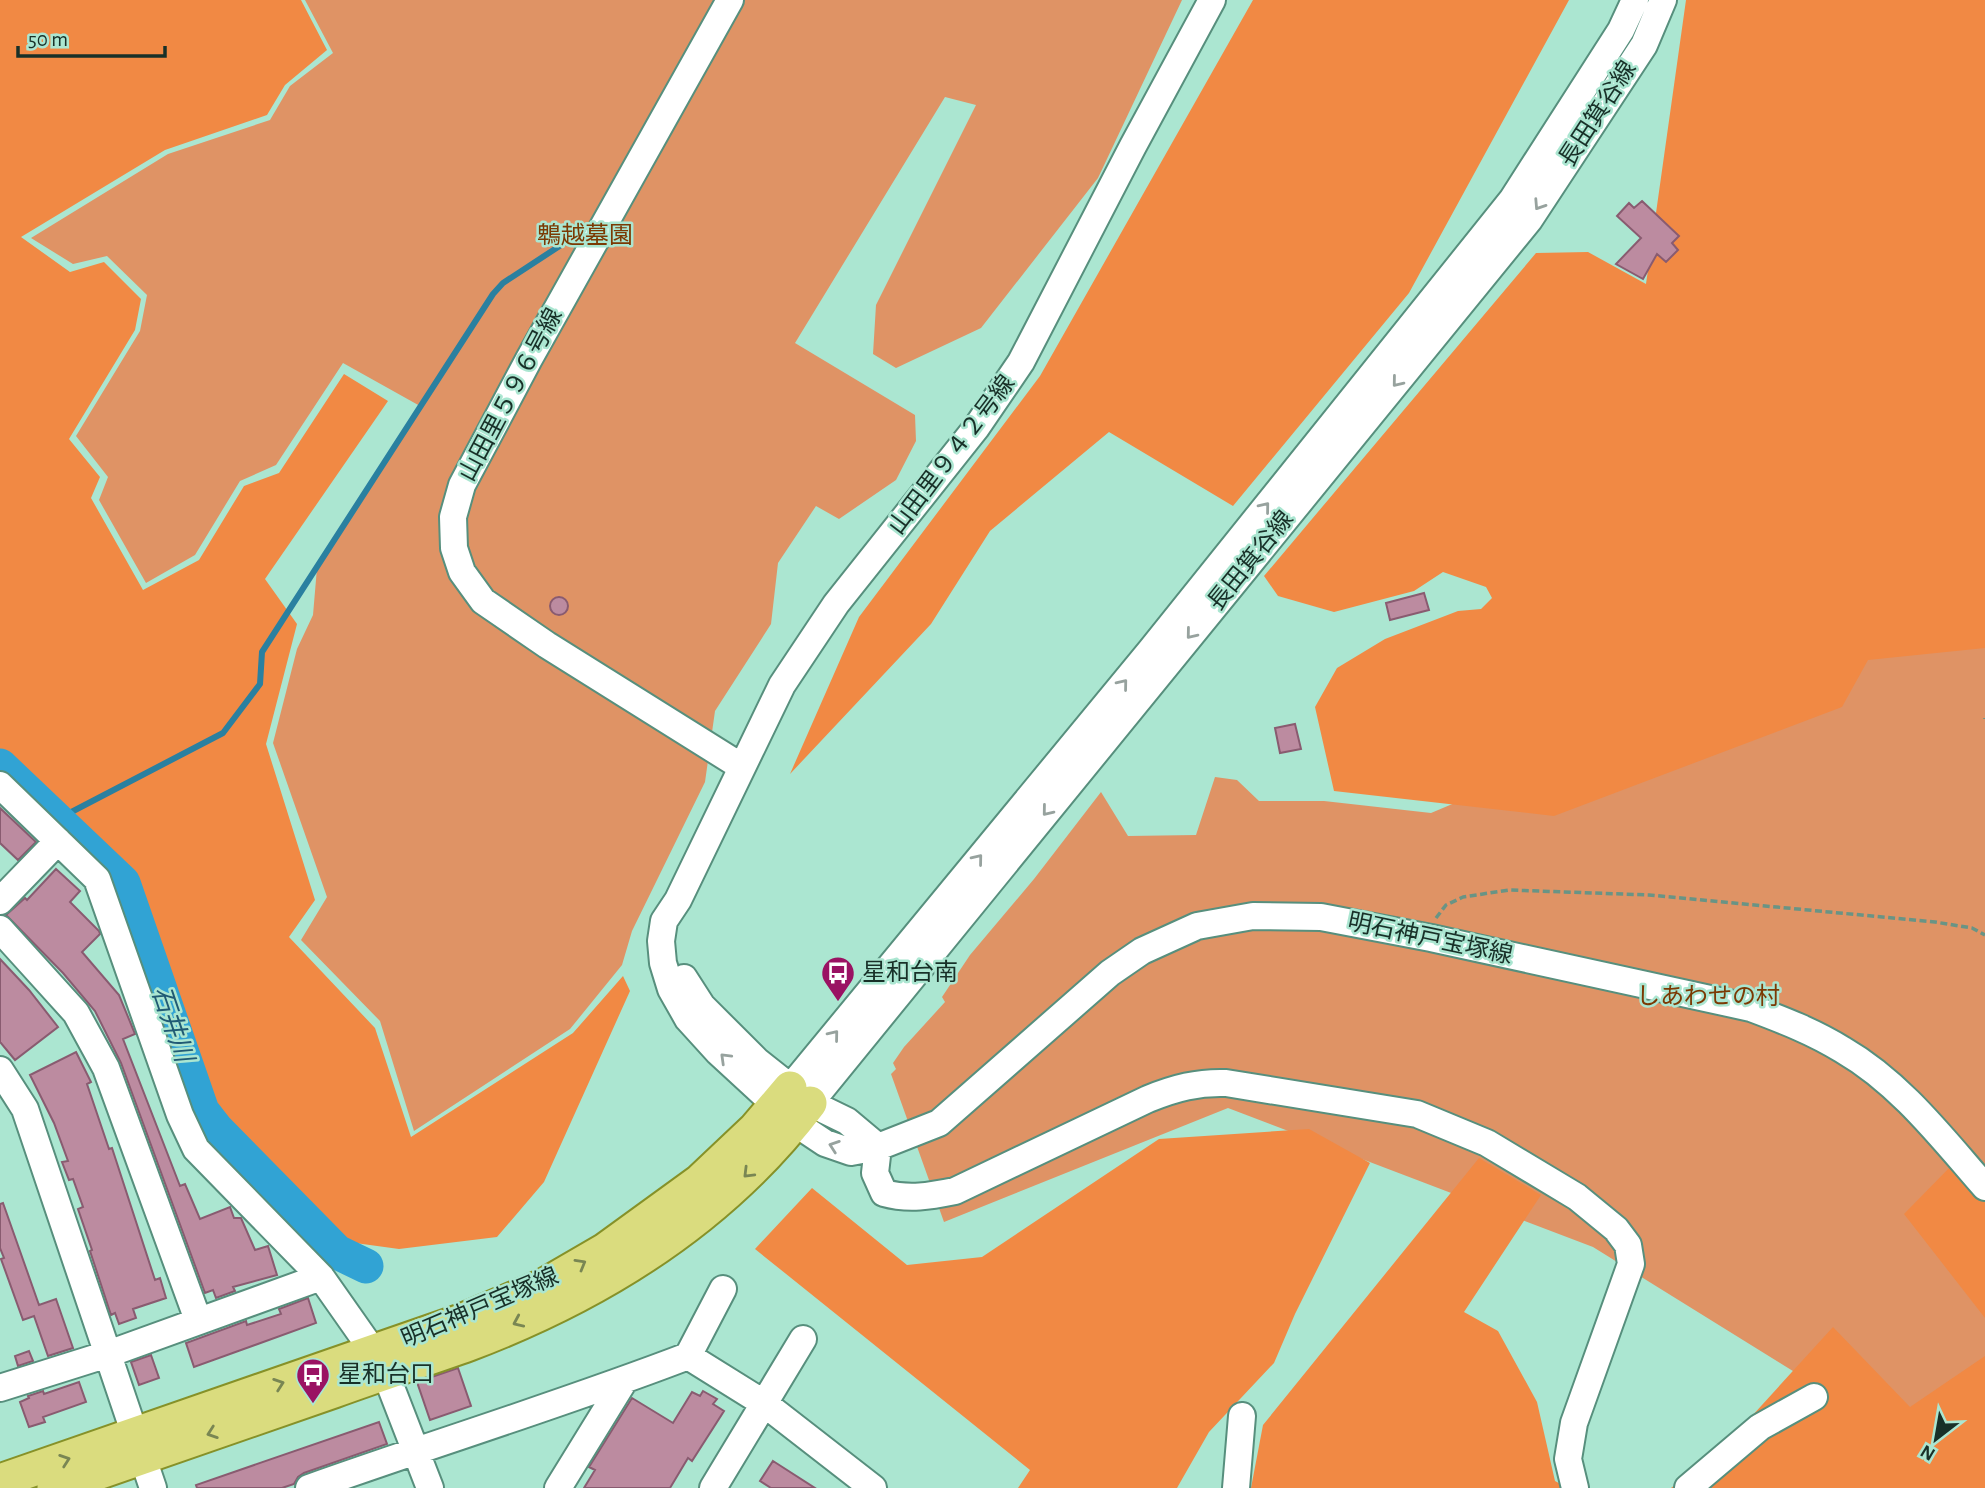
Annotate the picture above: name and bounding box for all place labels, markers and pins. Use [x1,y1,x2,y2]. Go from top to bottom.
bus stop icon: 星和台南 [819,954,857,1003]
place label: 星和台南 [862,959,958,985]
bus stop icon: 星和台口 [294,1356,332,1405]
place label: 星和台口 [338,1361,434,1387]

